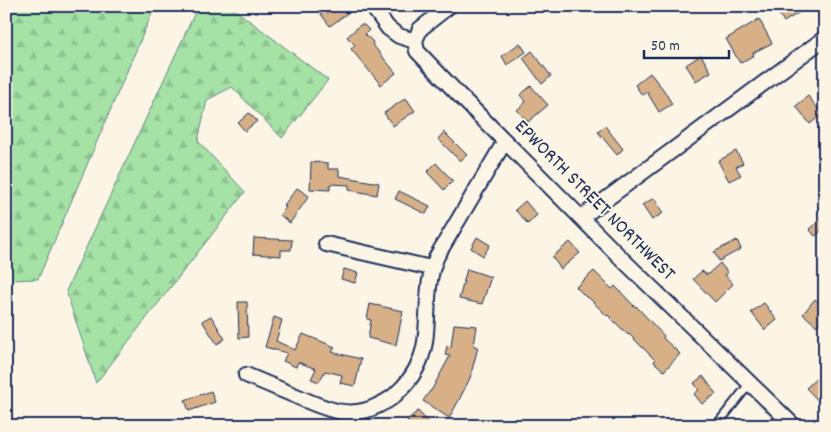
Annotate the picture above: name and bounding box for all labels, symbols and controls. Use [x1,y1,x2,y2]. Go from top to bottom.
scale bar [644,28,728,60]
text: 50 m [651,36,680,58]
street label: EPWORTH STREET NORTHWEST [507,114,681,288]

